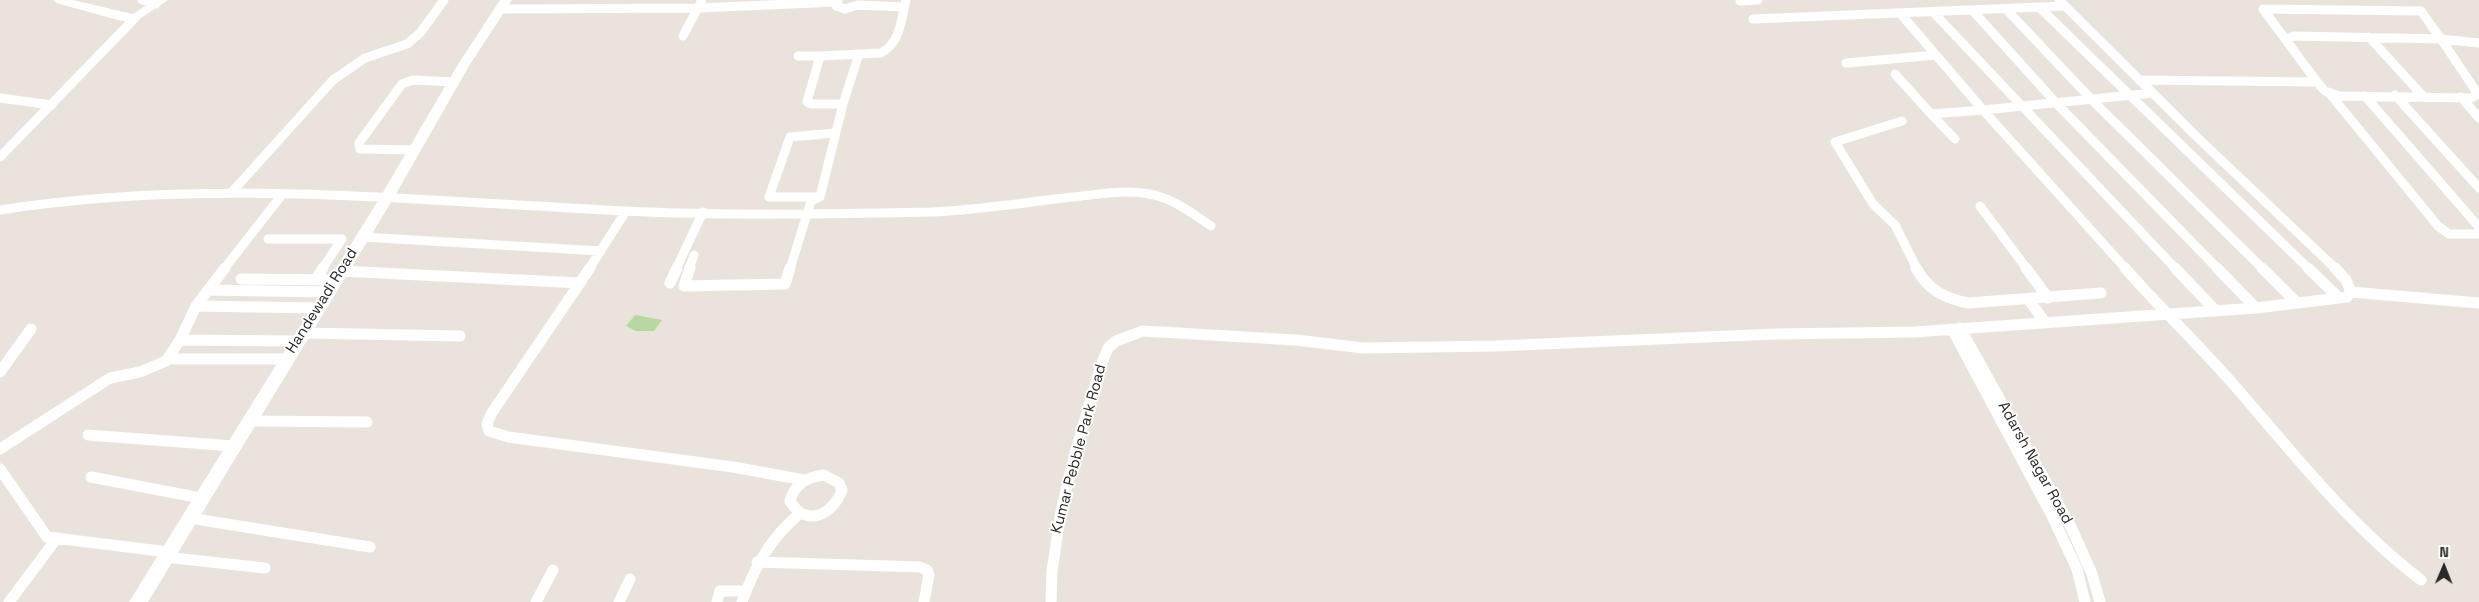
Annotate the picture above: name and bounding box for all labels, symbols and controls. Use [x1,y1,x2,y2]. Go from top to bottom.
street label: Handewadi Road [282,245,362,357]
street label: Kumar Pebble Park Road [1048,362,1110,536]
street label: Adarsh Nagar Road [1994,399,2076,527]
north arrow [2419,542,2469,592]
text: N [2439,543,2449,561]

